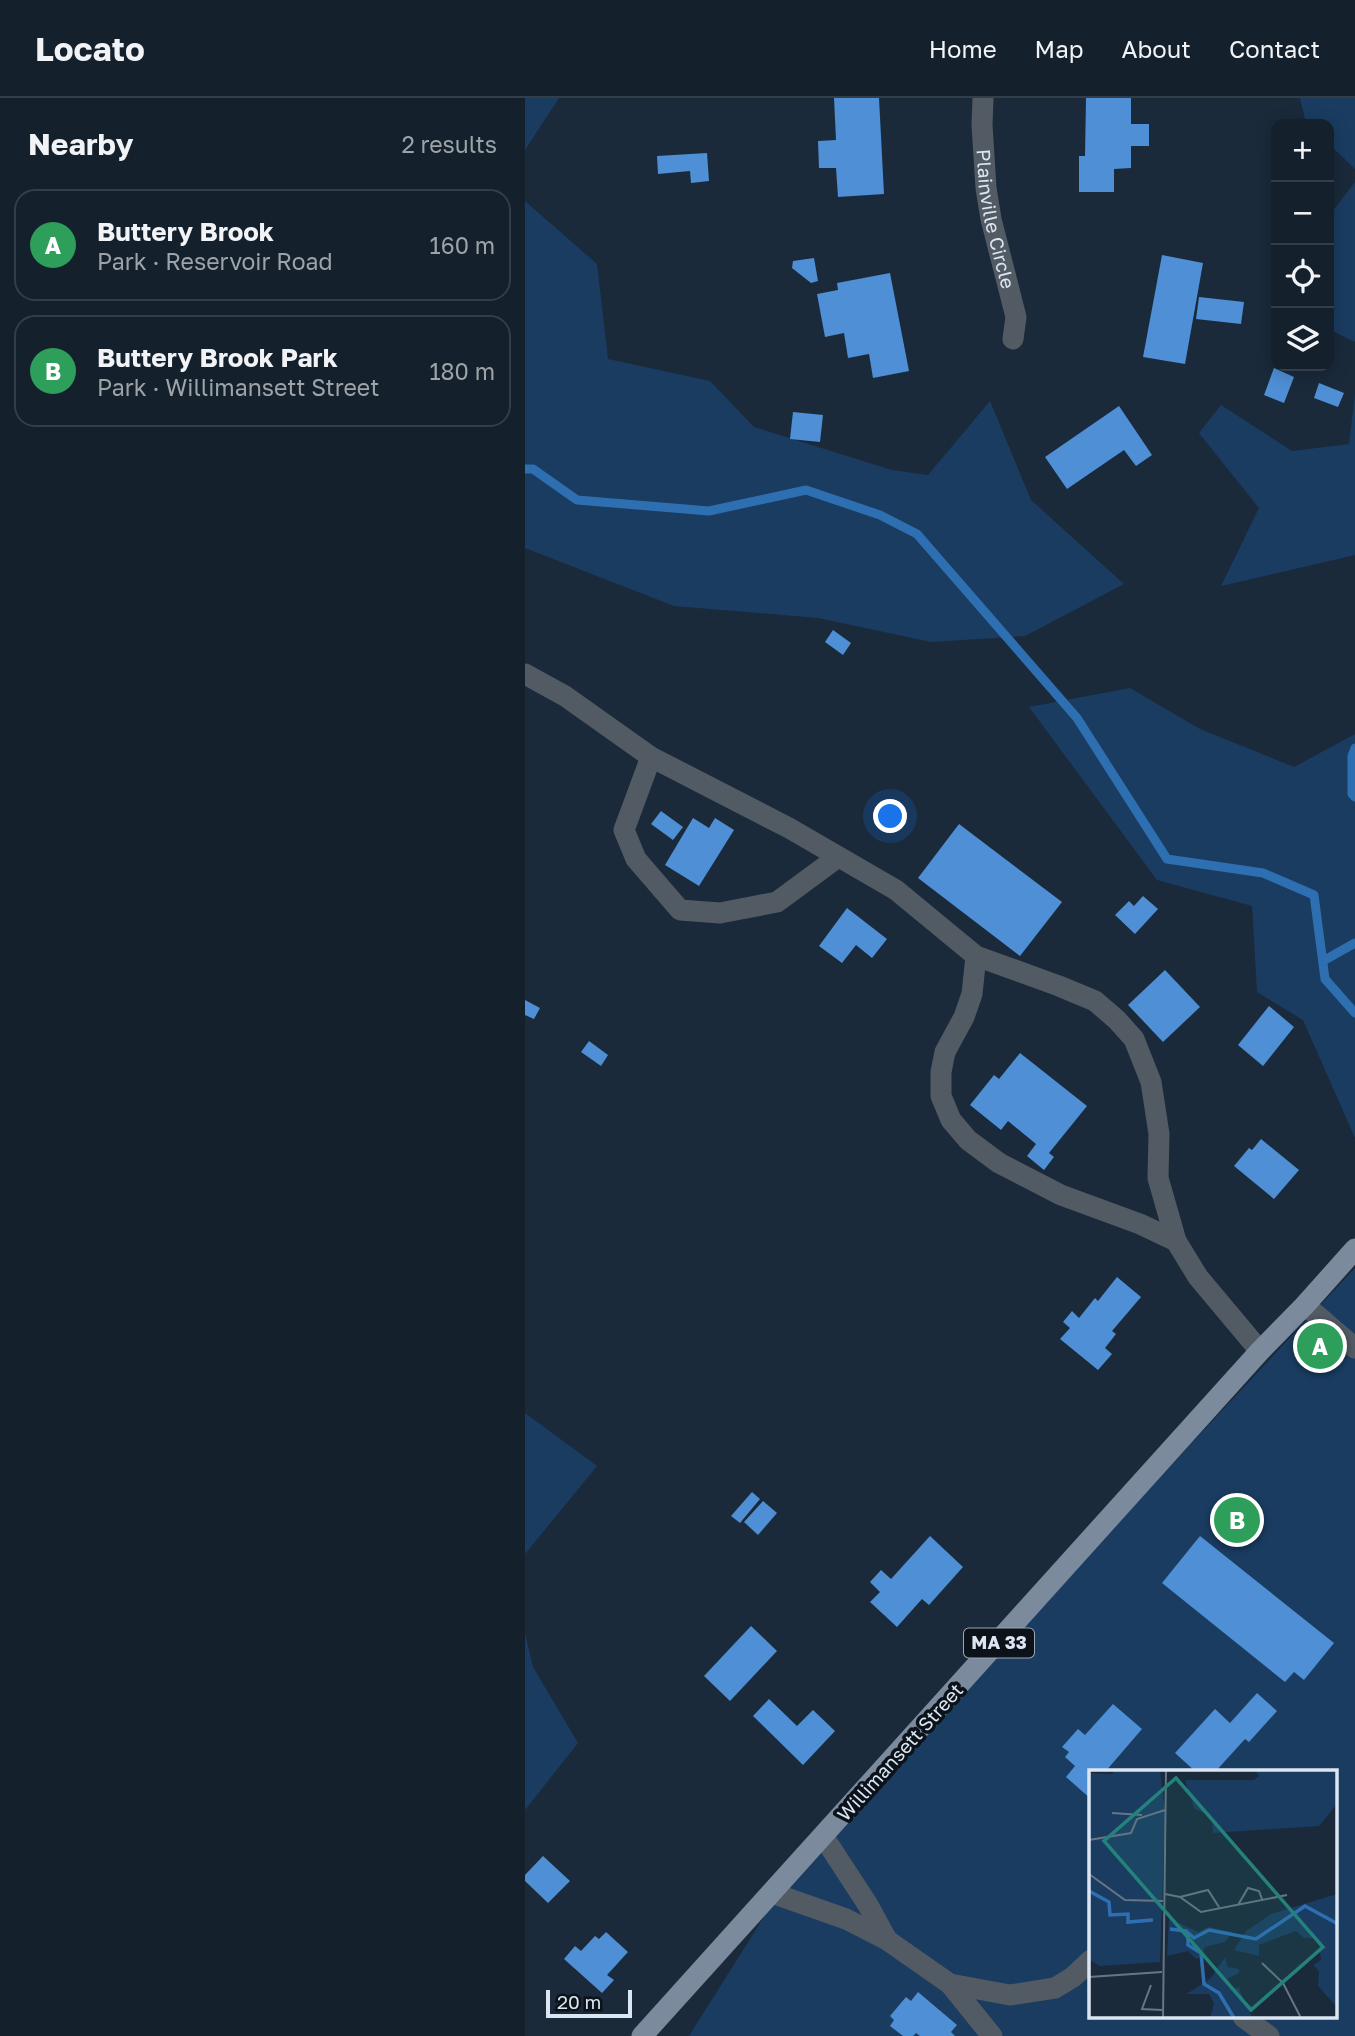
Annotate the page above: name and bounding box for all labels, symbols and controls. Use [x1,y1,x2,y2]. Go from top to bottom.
text: Locato [35,29,145,68]
text: Home [929,34,997,63]
text: Map [1035,34,1084,63]
text: About [1122,34,1191,63]
text: Contact [1229,34,1320,63]
map controls [1271,119,1334,371]
button: + [1271,119,1334,182]
text: Nearby [28,126,133,162]
text: 2 results [401,130,497,158]
street label: Plainville Circle [973,148,1020,291]
button: − [1271,182,1334,245]
text: Buttery Brook [97,216,274,247]
text: A [45,231,61,259]
text: 160 m [430,231,495,259]
button: locate [1271,245,1334,308]
text: Park · Reservoir Road [97,247,333,275]
button: layers [1271,308,1334,371]
text: Buttery Brook Park [97,342,338,373]
text: B [45,357,61,385]
text: 180 m [429,357,495,385]
text: Park · Willimansett Street [97,373,379,401]
your location [873,799,907,833]
pin: A [1297,1320,1343,1372]
pin: B [1214,1494,1260,1546]
road number: MA 33 [964,1628,1034,1658]
street label: Willimansett Street [832,1678,967,1825]
inset map [1089,1770,1338,2018]
scale bar [546,1987,632,2019]
text: 20 m [557,1990,601,2013]

